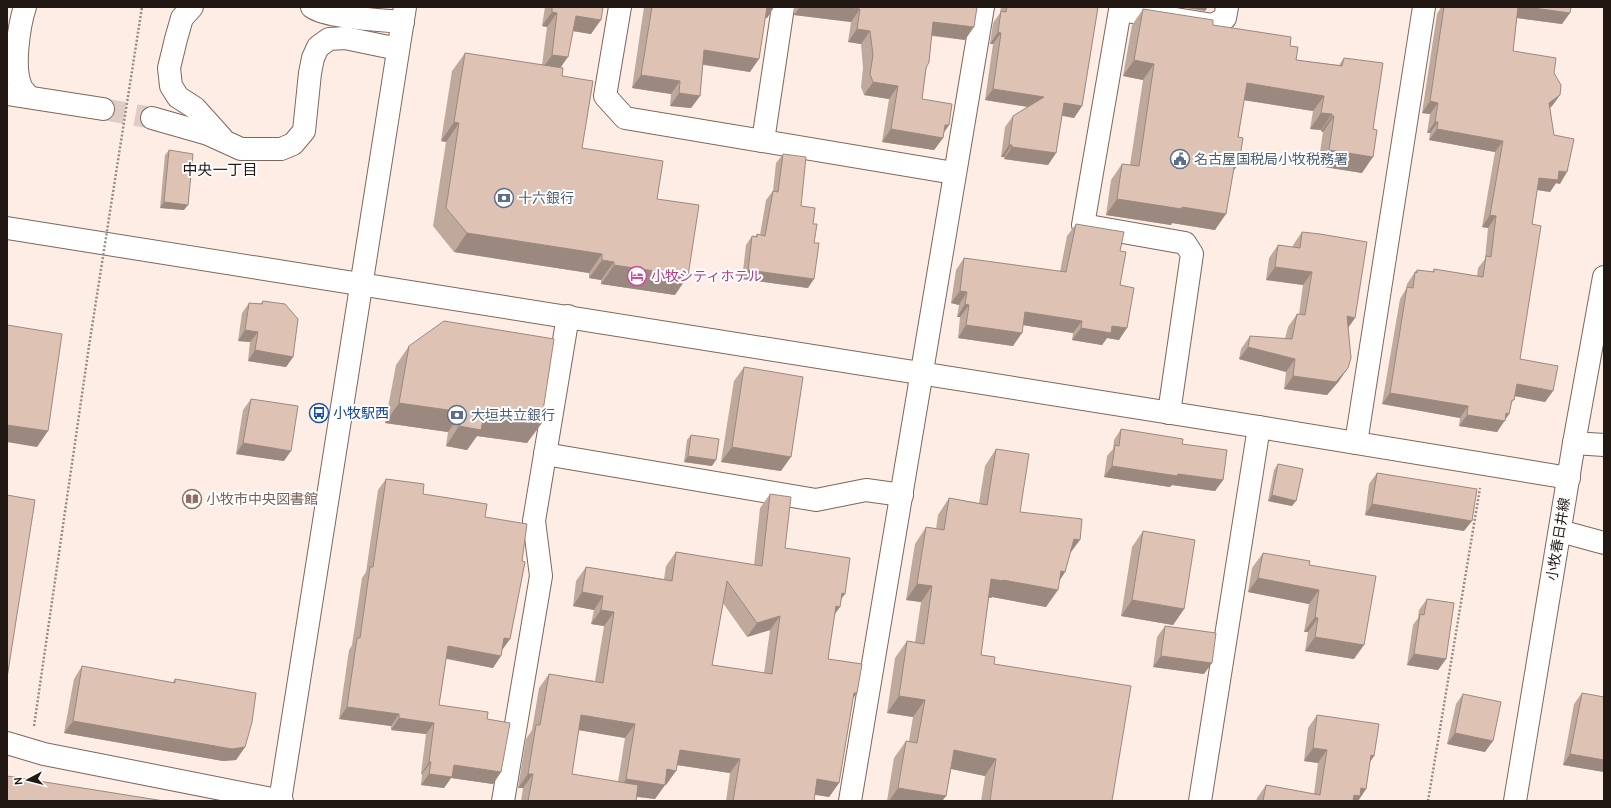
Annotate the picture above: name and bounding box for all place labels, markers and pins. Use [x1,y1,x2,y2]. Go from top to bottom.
public building icon: 名古屋国税局小牧税務署 [1169,148,1191,170]
place label: 名古屋国税局小牧税務署 [1194,150,1348,168]
bank icon: 十六銀行 [493,187,515,209]
place label: 十六銀行 [518,189,574,207]
hotel icon: 小牧シティホテル [626,265,648,287]
place label: 小牧シティホテル [651,267,762,285]
bus stop icon: 小牧駅西 [308,402,330,424]
place label: 小牧駅西 [333,404,389,422]
bank icon: 大垣共立銀行 [446,404,468,426]
place label: 大垣共立銀行 [471,406,555,424]
library icon: 小牧市中央図書館 [181,488,203,510]
place label: 小牧市中央図書館 [206,490,318,508]

